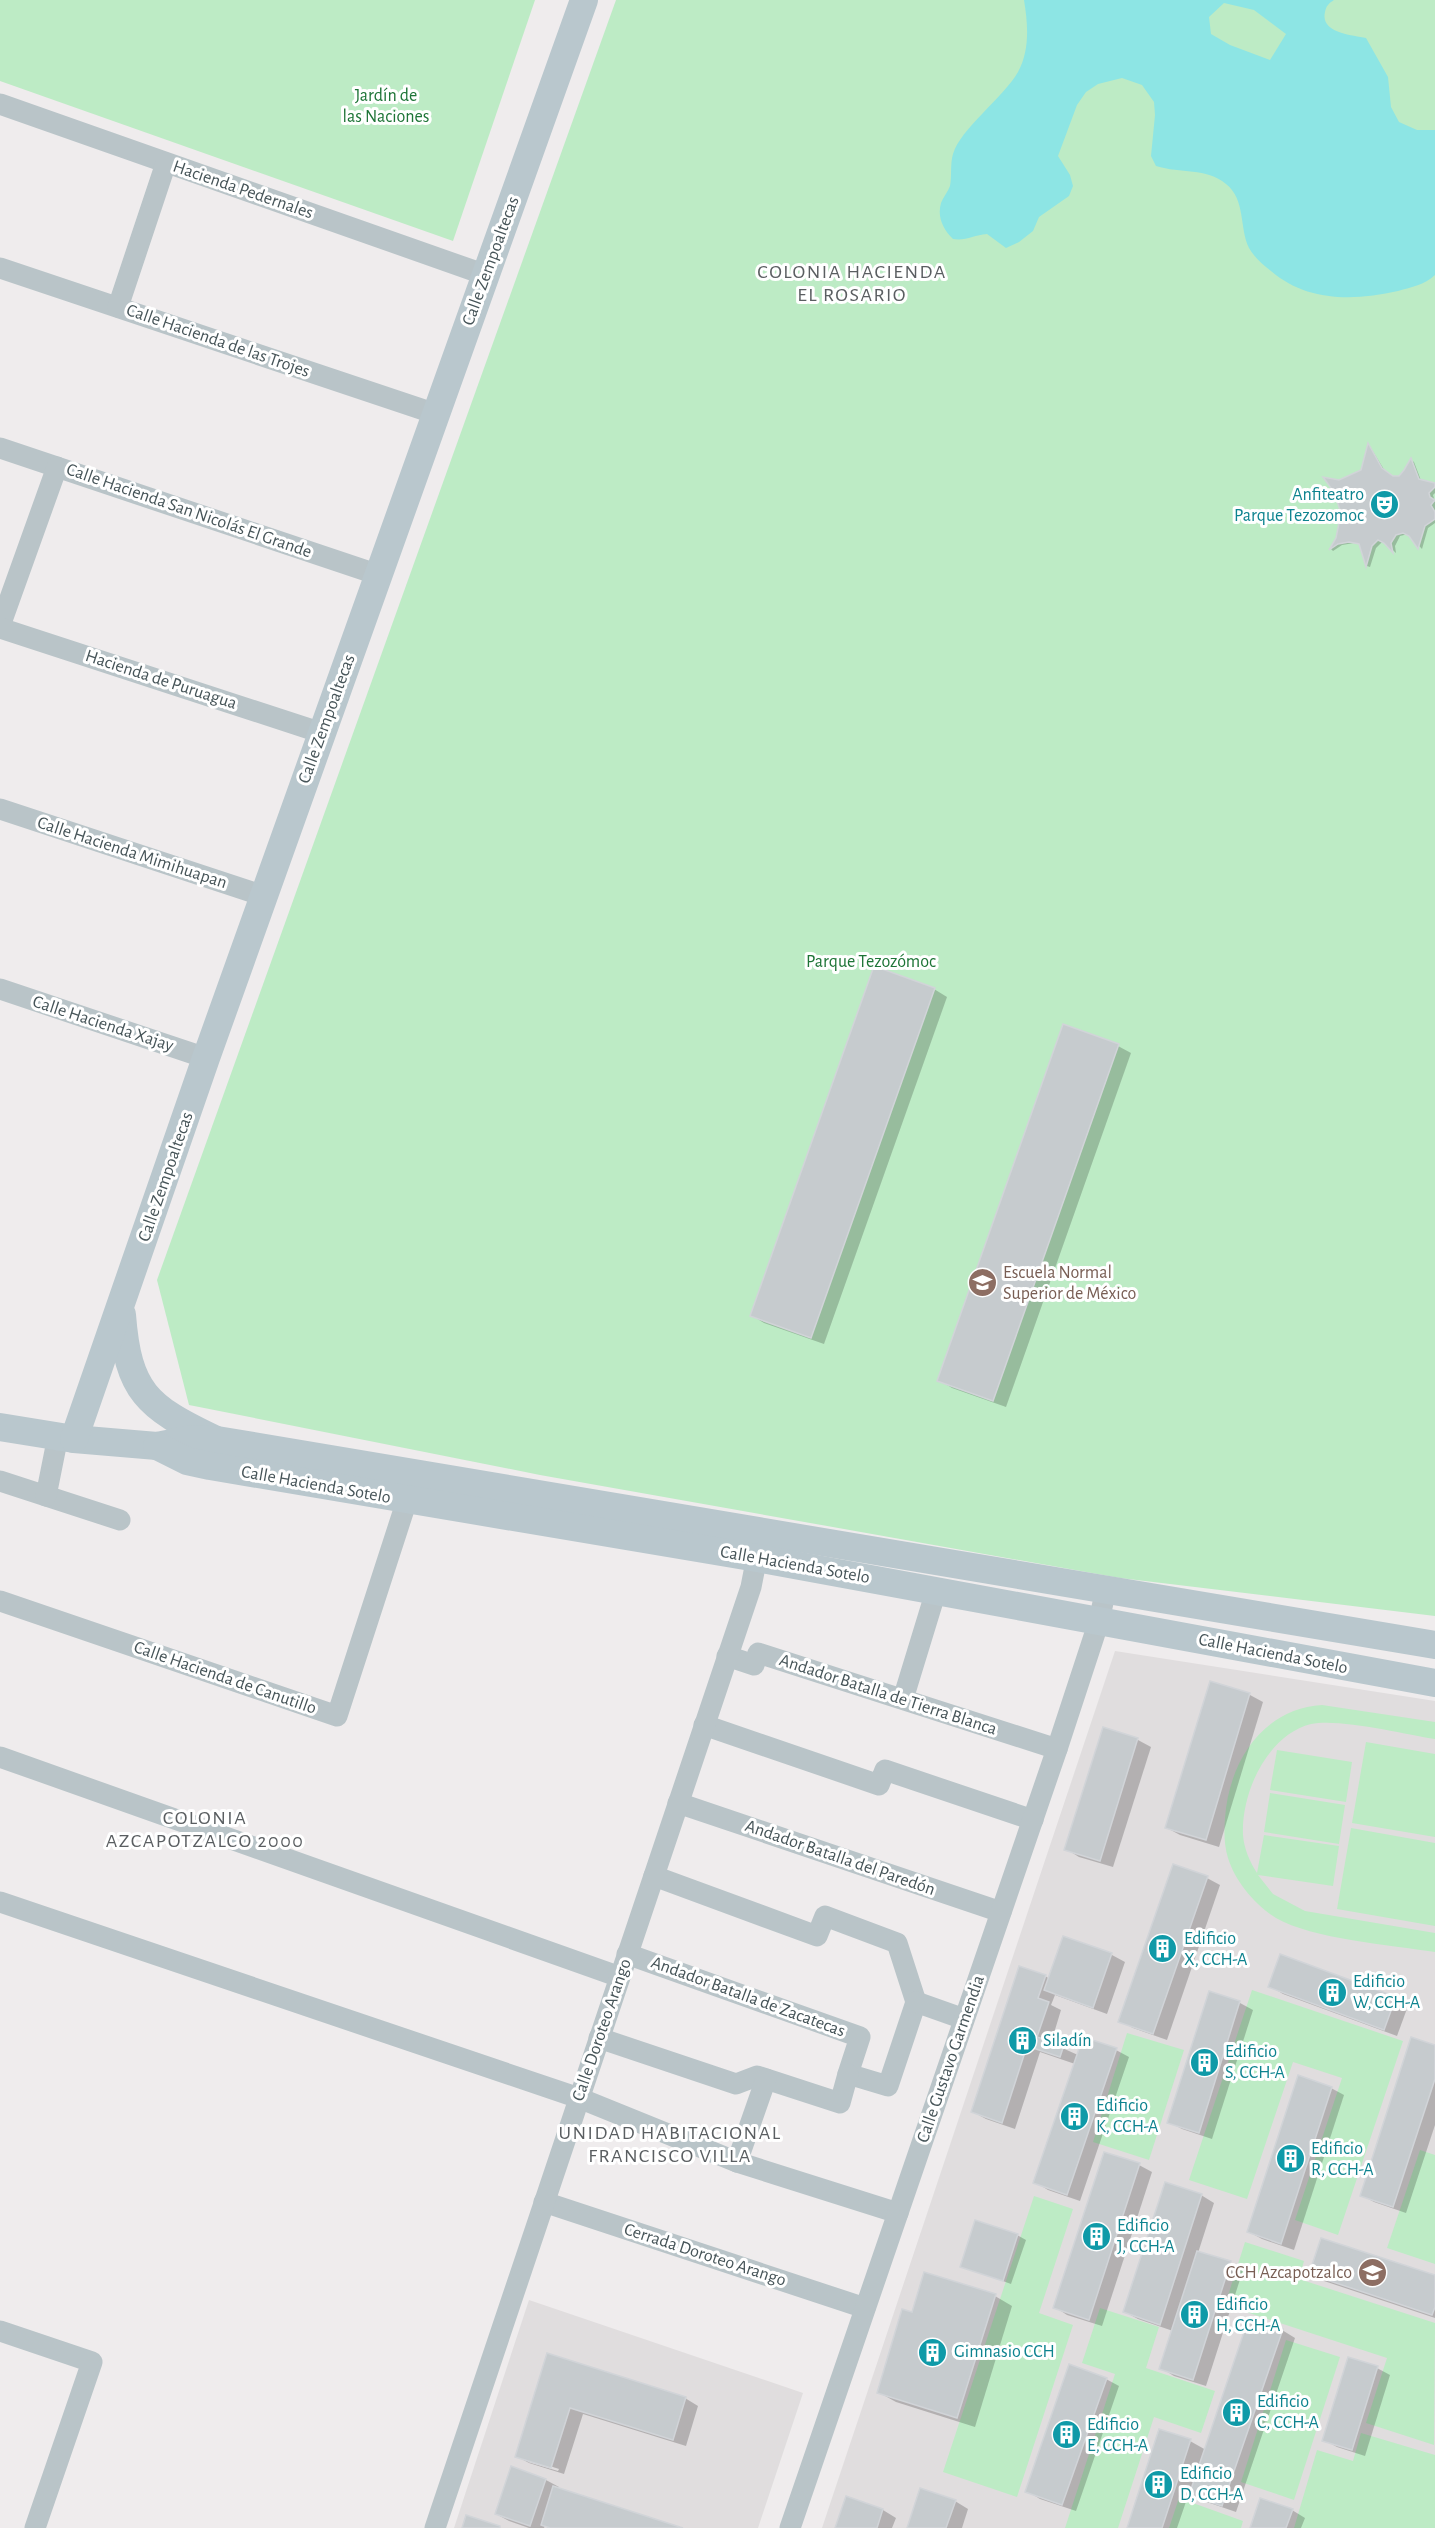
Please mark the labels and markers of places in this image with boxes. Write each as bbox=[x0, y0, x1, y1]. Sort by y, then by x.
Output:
place label: Anfiteatro Parque Tezozomoc bbox=[1234, 486, 1364, 525]
theatre icon: Anfiteatro Parque Tezozomoc bbox=[1369, 489, 1401, 521]
place label: Escuela Normal Superior de México bbox=[1003, 1264, 1137, 1303]
school or university icon: Escuela Normal Superior de México bbox=[966, 1267, 998, 1299]
place label: Edificio X, CCH-A bbox=[1184, 1930, 1248, 1969]
building icon: Edificio X, CCH-A bbox=[1147, 1933, 1179, 1965]
place label: Edificio W, CCH-A bbox=[1353, 1973, 1421, 2012]
building icon: Edificio W, CCH-A bbox=[1316, 1976, 1348, 2008]
building icon: Siladín bbox=[1006, 2025, 1038, 2057]
place label: Siladín bbox=[1043, 2032, 1092, 2050]
place label: Edificio S, CCH-A bbox=[1225, 2043, 1286, 2082]
building icon: Edificio S, CCH-A bbox=[1188, 2046, 1220, 2078]
place label: Edificio K, CCH-A bbox=[1096, 2097, 1159, 2136]
building icon: Edificio K, CCH-A bbox=[1059, 2100, 1091, 2132]
place label: Edificio R, CCH-A bbox=[1311, 2140, 1374, 2179]
building icon: Edificio R, CCH-A bbox=[1274, 2143, 1306, 2175]
place label: Edificio J, CCH-A bbox=[1117, 2217, 1175, 2256]
building icon: Edificio J, CCH-A bbox=[1080, 2220, 1112, 2252]
school or university icon: CCH Azcapotzalco bbox=[1357, 2257, 1389, 2289]
place label: CCH Azcapotzalco bbox=[1226, 2264, 1352, 2282]
place label: Edificio H, CCH-A bbox=[1216, 2296, 1281, 2335]
building icon: Edificio H, CCH-A bbox=[1179, 2299, 1211, 2331]
building icon: Gimnasio CCH bbox=[917, 2336, 949, 2368]
place label: Gimnasio CCH bbox=[954, 2343, 1055, 2361]
place label: Edificio C, CCH-A bbox=[1257, 2393, 1320, 2432]
building icon: Edificio C, CCH-A bbox=[1220, 2396, 1252, 2428]
place label: Edificio E, CCH-A bbox=[1087, 2416, 1149, 2455]
building icon: Edificio E, CCH-A bbox=[1050, 2419, 1082, 2451]
place label: Edificio D, CCH-A bbox=[1180, 2465, 1244, 2504]
building icon: Edificio D, CCH-A bbox=[1143, 2468, 1175, 2500]

